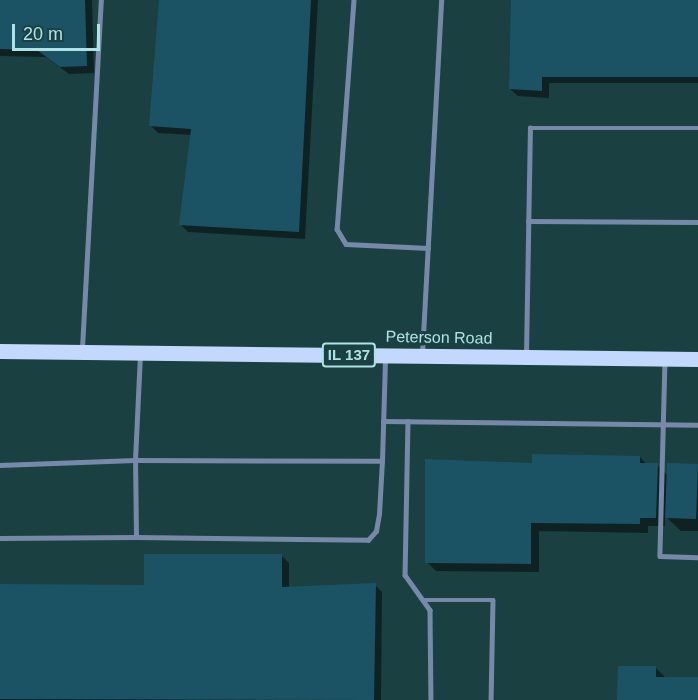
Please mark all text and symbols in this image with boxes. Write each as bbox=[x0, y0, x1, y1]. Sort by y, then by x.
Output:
scale bar bbox=[15, 12, 104, 50]
text: 20 m bbox=[23, 24, 63, 44]
street label: Peterson Road bbox=[385, 327, 493, 349]
road number: IL 137 bbox=[320, 343, 378, 367]

